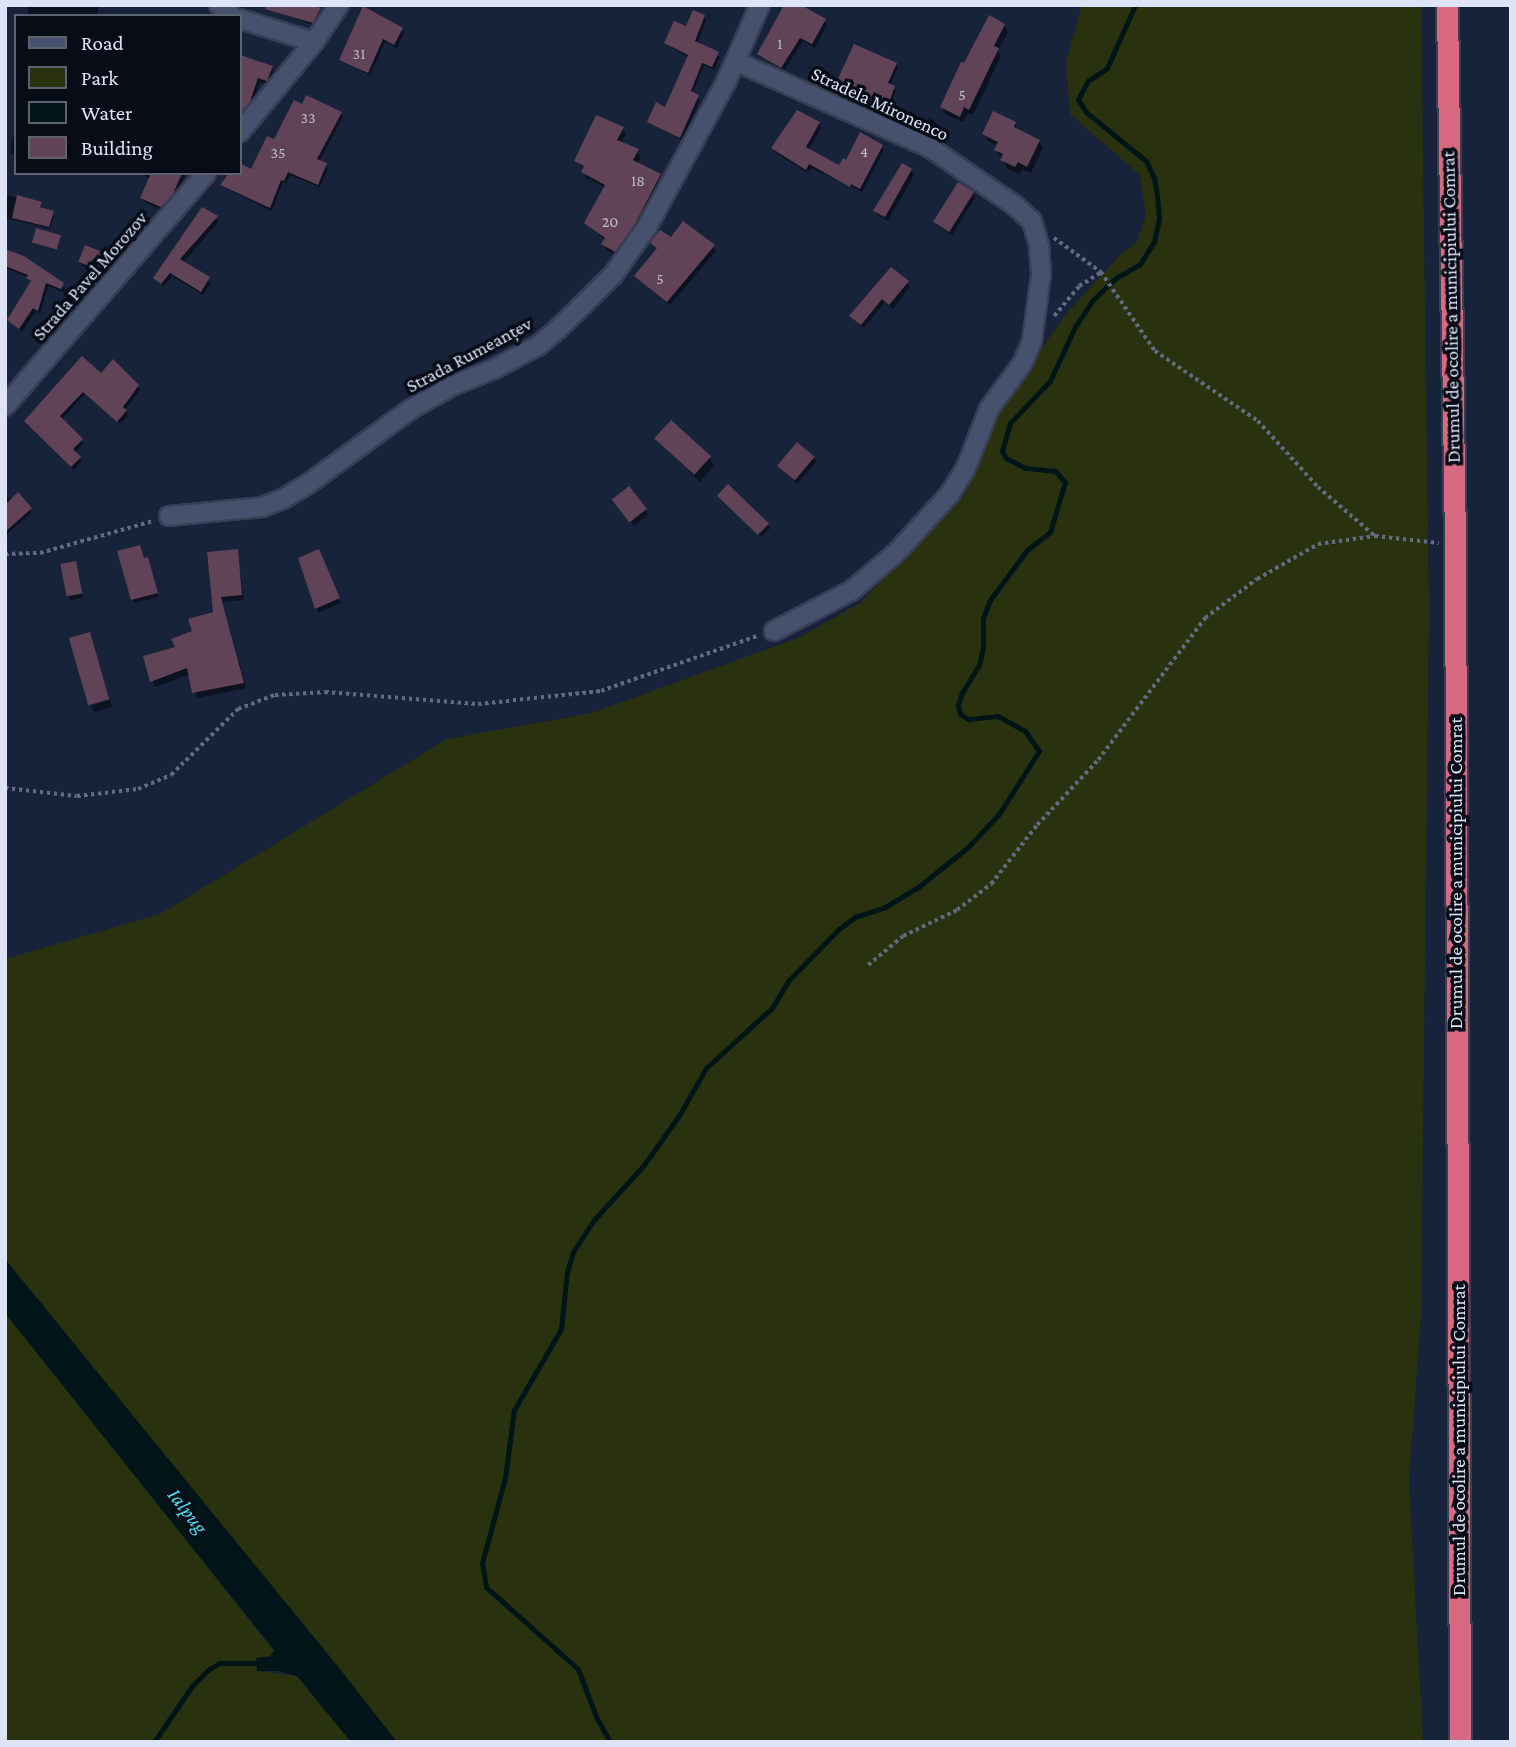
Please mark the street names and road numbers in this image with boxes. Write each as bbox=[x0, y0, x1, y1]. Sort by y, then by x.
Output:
street label: Stradela Mironenco bbox=[808, 62, 952, 146]
street label: Drumul de ocolire a municipiului Comrat bbox=[1437, 151, 1465, 463]
street label: Strada Pavel Morozov bbox=[28, 207, 152, 345]
street label: Strada Rumeanțev bbox=[402, 312, 536, 398]
street label: Drumul de ocolire a municipiului Comrat bbox=[1445, 717, 1467, 1029]
street label: Drumul de ocolire a municipiului Comrat bbox=[1448, 1284, 1470, 1596]

